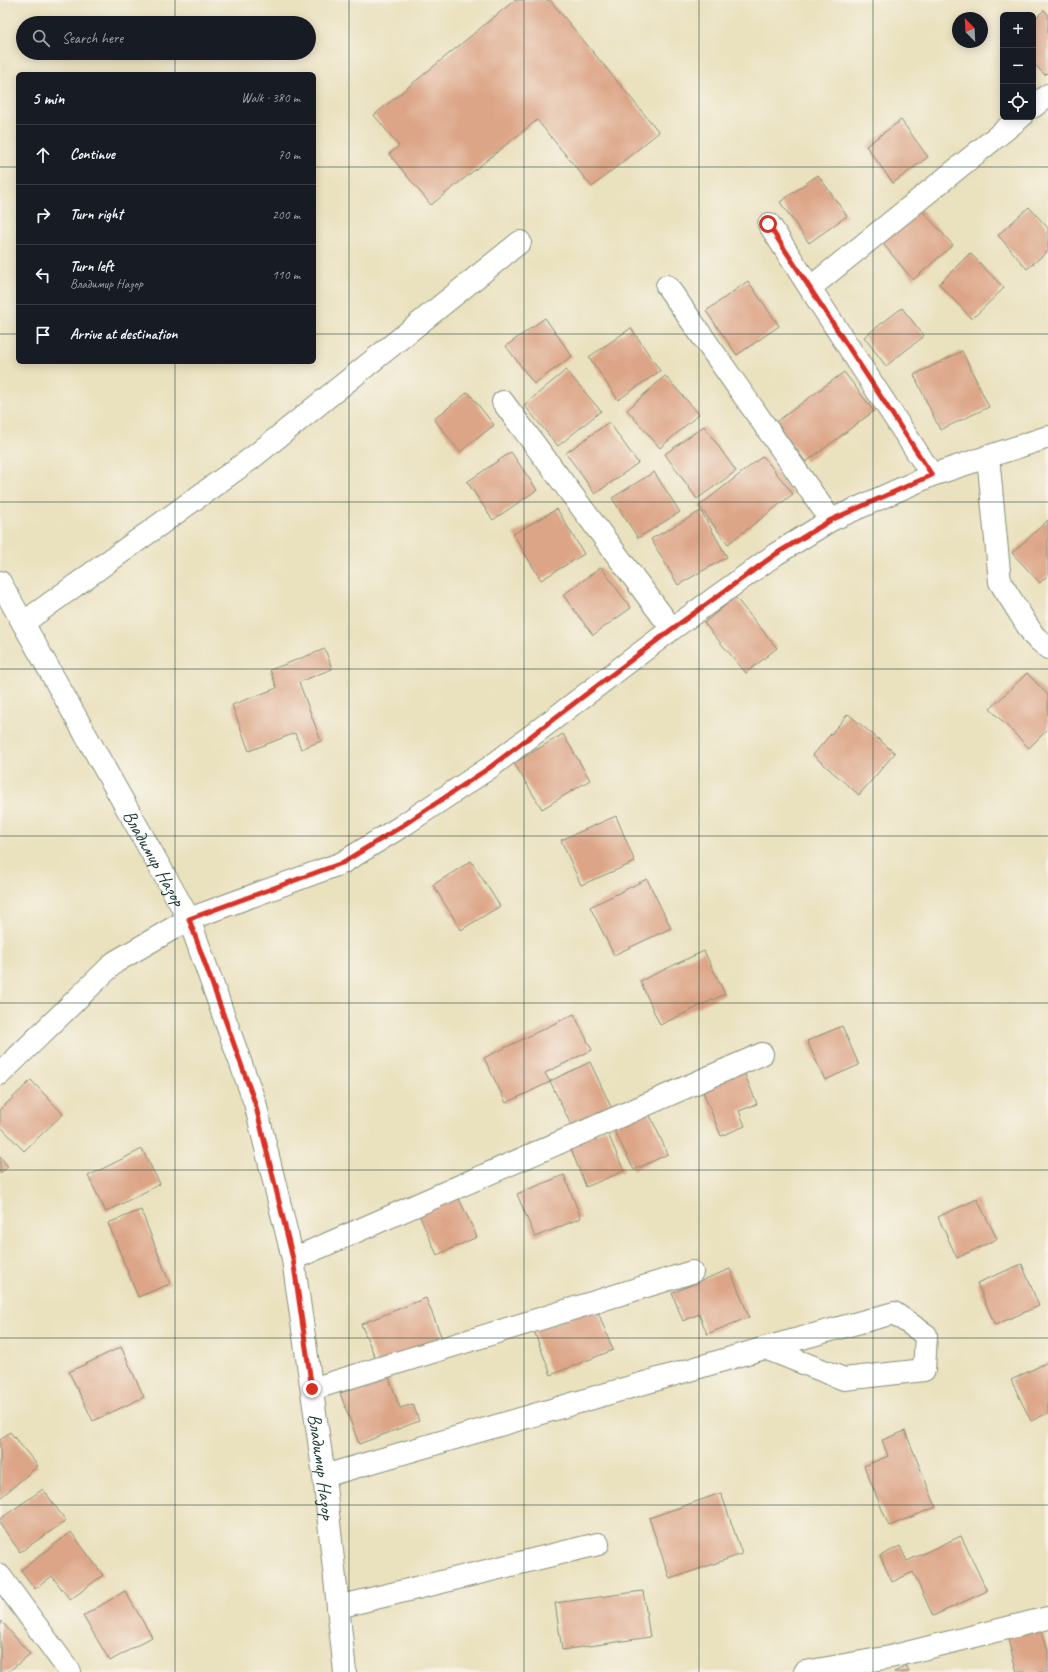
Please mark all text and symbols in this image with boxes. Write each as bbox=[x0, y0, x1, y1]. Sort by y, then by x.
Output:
north arrow bbox=[952, 12, 988, 48]
map controls bbox=[1000, 12, 1036, 120]
button: + bbox=[1000, 12, 1036, 48]
search box bbox=[16, 16, 316, 60]
icon: search bbox=[30, 27, 52, 49]
text: Search here bbox=[62, 29, 123, 48]
button: − bbox=[1000, 48, 1036, 84]
button: locate bbox=[1000, 84, 1036, 120]
text: 5 min bbox=[32, 88, 64, 109]
text: Walk · 380 m bbox=[241, 90, 300, 106]
icon: ahead bbox=[32, 144, 54, 166]
text: Continue bbox=[70, 145, 115, 164]
text: 70 m bbox=[278, 147, 300, 163]
icon: right bbox=[32, 204, 54, 226]
text: Turn right bbox=[70, 205, 123, 224]
text: 200 m bbox=[272, 207, 300, 223]
route start bbox=[759, 215, 777, 233]
text: Turn left bbox=[70, 257, 113, 276]
icon: left bbox=[32, 264, 54, 286]
text: 110 m bbox=[272, 267, 300, 283]
text: Владимир Назор bbox=[70, 276, 143, 292]
icon: arrive bbox=[32, 324, 54, 346]
text: Arrive at destination bbox=[70, 325, 177, 344]
street label: Владимир Назор bbox=[117, 806, 191, 912]
route end bbox=[303, 1380, 321, 1398]
street label: Владимир Назор bbox=[302, 1412, 340, 1523]

